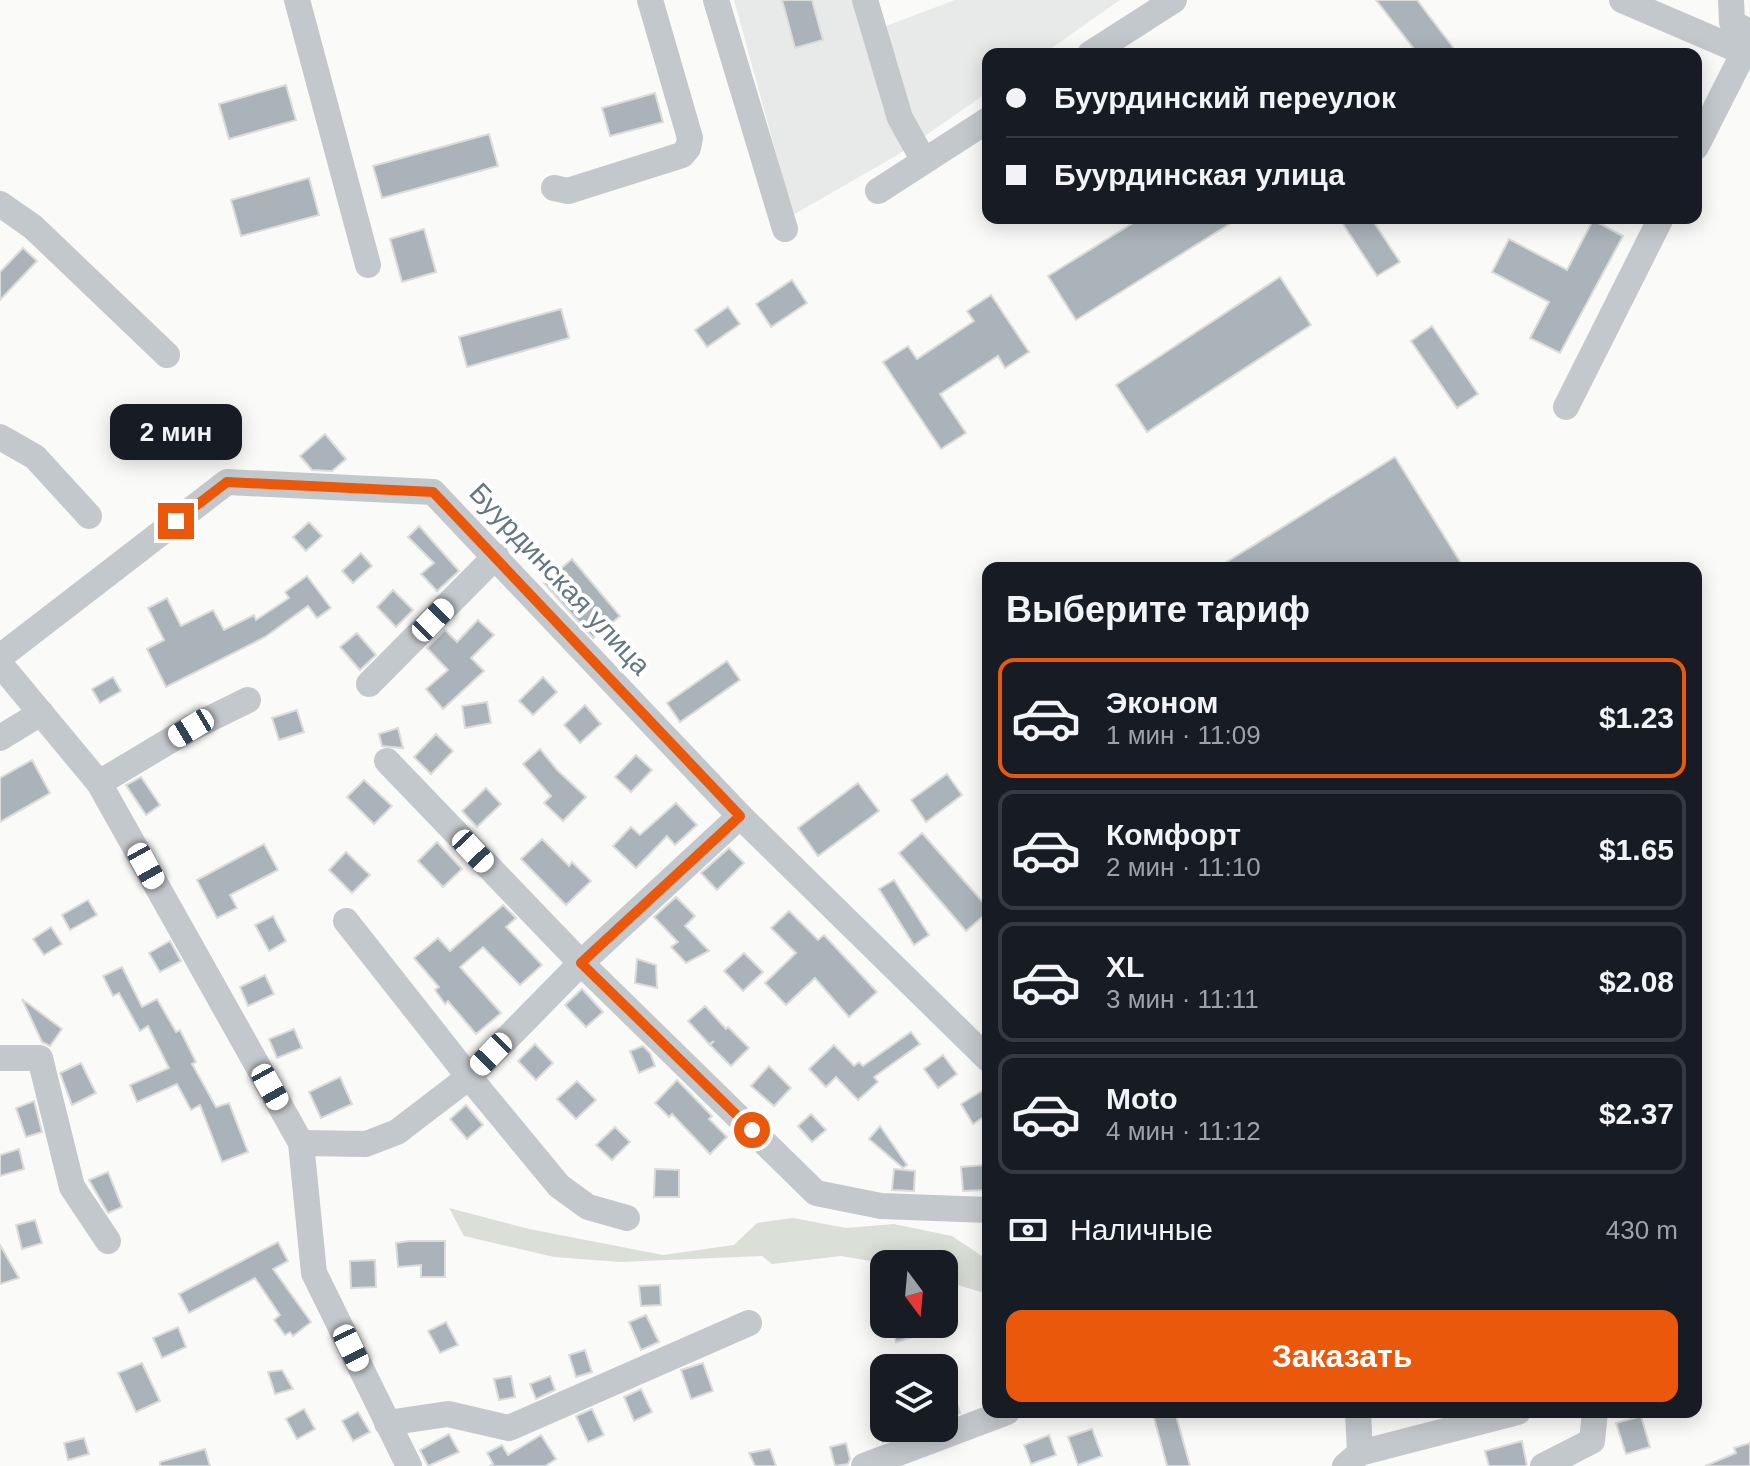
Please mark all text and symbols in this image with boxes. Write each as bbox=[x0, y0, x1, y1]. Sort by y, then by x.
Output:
text: Буурдинский переулок bbox=[1054, 81, 1396, 114]
text: Буурдинская улица bbox=[1054, 158, 1345, 191]
callout: 2 мин bbox=[110, 405, 242, 461]
text: 2 мин bbox=[140, 417, 212, 447]
street label: Буурдинская улица bbox=[463, 477, 657, 681]
route end bbox=[158, 503, 194, 539]
text: Выберите тариф bbox=[1006, 589, 1310, 630]
car bbox=[408, 594, 458, 646]
icon: car bbox=[1010, 682, 1082, 754]
text: Эконом bbox=[1106, 686, 1219, 719]
text: $1.23 bbox=[1599, 701, 1674, 734]
car bbox=[164, 705, 218, 751]
text: 1 мин · 11:09 bbox=[1106, 720, 1261, 750]
icon: car bbox=[1010, 814, 1082, 886]
text: Комфорт bbox=[1106, 818, 1241, 851]
car bbox=[448, 825, 498, 877]
text: $1.65 bbox=[1599, 833, 1674, 866]
car bbox=[124, 839, 168, 893]
text: 2 мин · 11:10 bbox=[1106, 852, 1261, 882]
icon: car bbox=[1010, 946, 1082, 1018]
text: XL bbox=[1106, 950, 1144, 983]
text: $2.08 bbox=[1599, 965, 1674, 998]
text: 3 мин · 11:11 bbox=[1106, 984, 1259, 1014]
car bbox=[466, 1028, 516, 1080]
car bbox=[248, 1060, 292, 1114]
icon: car bbox=[1010, 1078, 1082, 1150]
text: Moto bbox=[1106, 1082, 1178, 1115]
text: $2.37 bbox=[1599, 1097, 1674, 1130]
route start bbox=[734, 1112, 770, 1148]
text: 4 мин · 11:12 bbox=[1106, 1116, 1261, 1146]
icon: cash bbox=[1006, 1208, 1050, 1252]
text: Наличные bbox=[1070, 1213, 1213, 1246]
text: 430 m bbox=[1606, 1215, 1678, 1245]
north arrow bbox=[870, 1250, 958, 1338]
map controls bbox=[870, 1250, 958, 1442]
button: Заказать bbox=[1006, 1310, 1678, 1402]
car bbox=[330, 1321, 372, 1375]
button: layers bbox=[870, 1354, 958, 1442]

